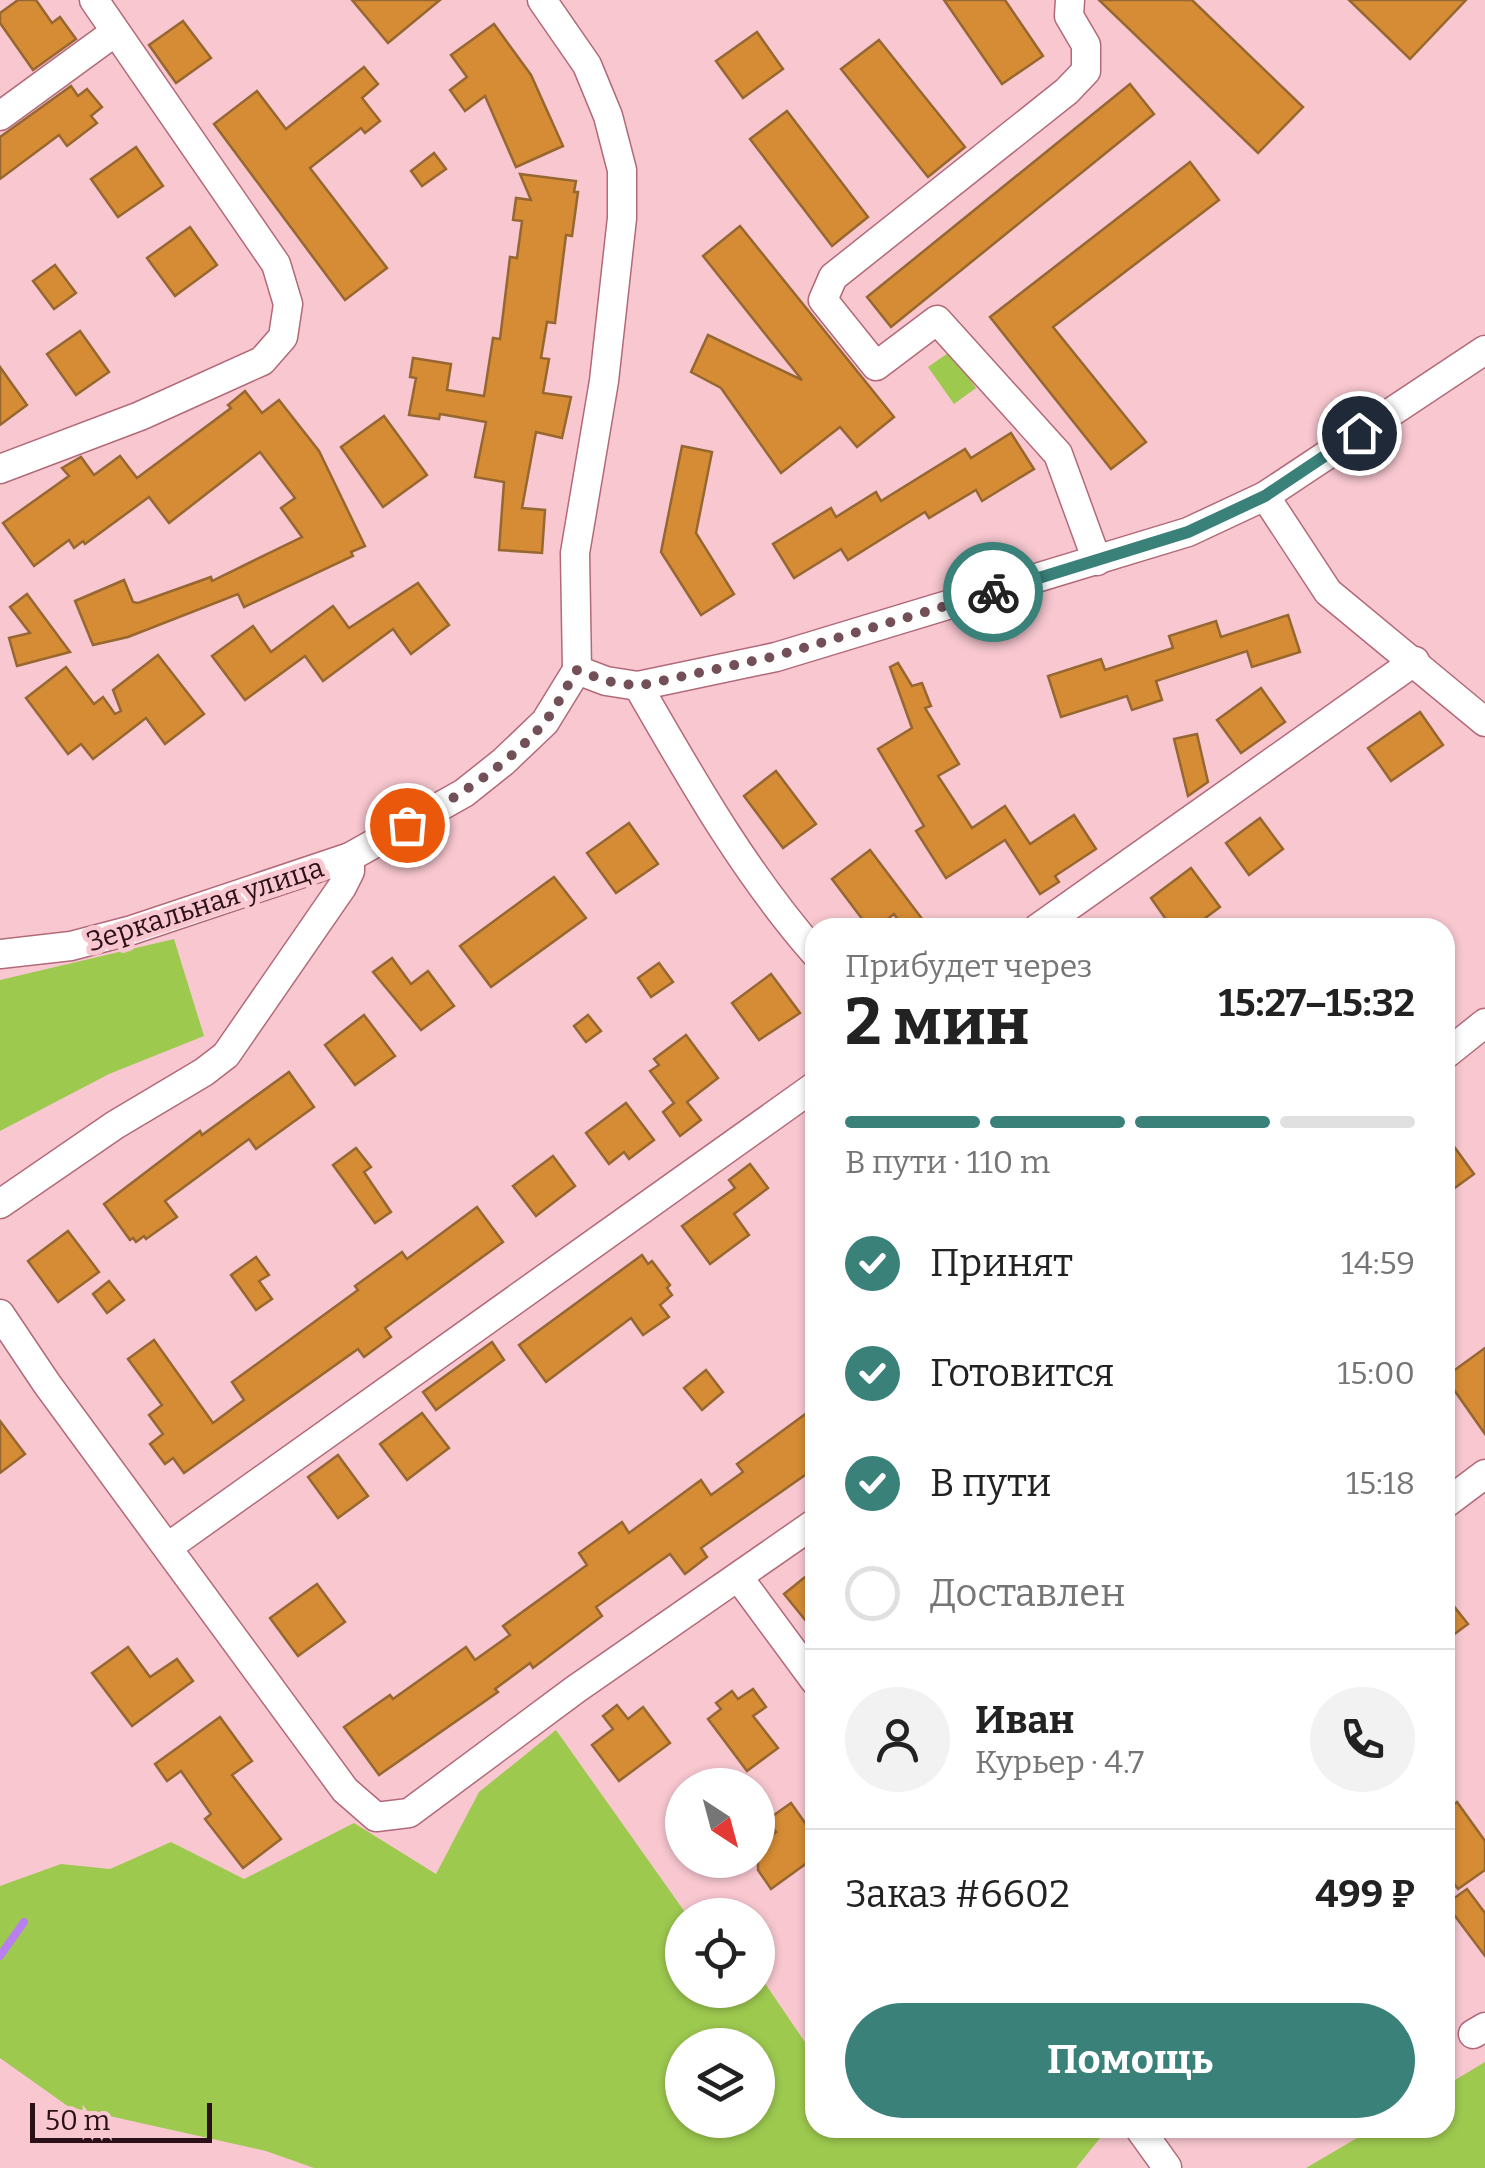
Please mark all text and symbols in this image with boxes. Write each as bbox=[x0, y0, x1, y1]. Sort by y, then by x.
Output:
pin bbox=[1317, 391, 1402, 476]
icon: home bbox=[1332, 406, 1387, 461]
courier bbox=[943, 542, 1043, 642]
icon: bike bbox=[966, 565, 1021, 620]
pin bbox=[365, 783, 450, 868]
icon: bag bbox=[380, 798, 435, 853]
street label: Зеркальная улица bbox=[82, 851, 328, 958]
text: Прибудет через bbox=[845, 947, 1092, 985]
text: 15:27–15:32 bbox=[1218, 980, 1415, 1026]
text: 2 мин bbox=[845, 983, 1030, 1061]
text: В пути · 110 m bbox=[845, 1143, 1050, 1181]
icon: check bbox=[845, 1236, 900, 1291]
text: Принят bbox=[930, 1240, 1073, 1286]
text: 14:59 bbox=[1341, 1244, 1415, 1282]
icon: check bbox=[845, 1346, 900, 1401]
text: Готовится bbox=[930, 1350, 1114, 1396]
text: 15:00 bbox=[1337, 1354, 1415, 1392]
icon: check bbox=[845, 1456, 900, 1511]
text: В пути bbox=[930, 1460, 1051, 1506]
text: 15:18 bbox=[1346, 1464, 1415, 1502]
text: Доставлен bbox=[930, 1570, 1125, 1616]
button: person bbox=[845, 1687, 950, 1792]
button: phone bbox=[1310, 1687, 1415, 1792]
text: Иван bbox=[975, 1697, 1074, 1743]
text: Курьер · 4.7 bbox=[975, 1743, 1144, 1781]
north arrow bbox=[665, 1768, 775, 1878]
map controls bbox=[665, 1768, 775, 2138]
text: Заказ #6602 bbox=[845, 1871, 1070, 1917]
text: 499 ₽ bbox=[1315, 1871, 1415, 1917]
button: locate bbox=[665, 1898, 775, 2008]
button: Помощь bbox=[845, 2003, 1415, 2118]
button: layers bbox=[665, 2028, 775, 2138]
scale bar bbox=[30, 2098, 212, 2142]
text: 50 m bbox=[45, 2104, 110, 2137]

